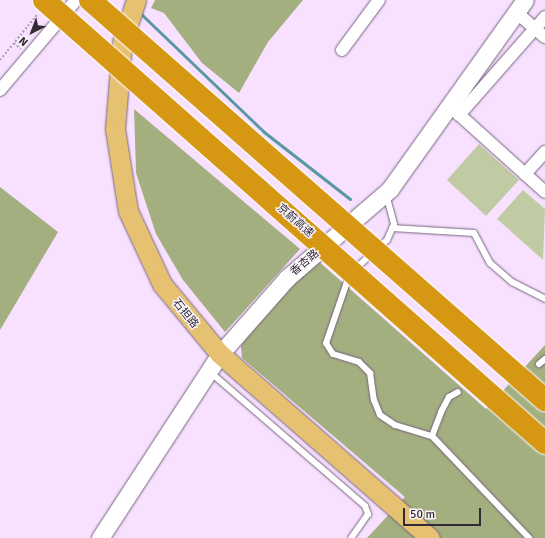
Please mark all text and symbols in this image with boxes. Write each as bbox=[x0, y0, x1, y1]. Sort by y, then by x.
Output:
north arrow bbox=[12, 12, 52, 52]
text: N bbox=[16, 34, 31, 49]
street label: 京蔚高速 bbox=[274, 202, 316, 240]
street label: 香杏路 bbox=[288, 247, 322, 279]
street label: 石担路 bbox=[169, 297, 201, 331]
scale bar bbox=[405, 500, 483, 526]
text: 50 m bbox=[410, 507, 435, 522]

